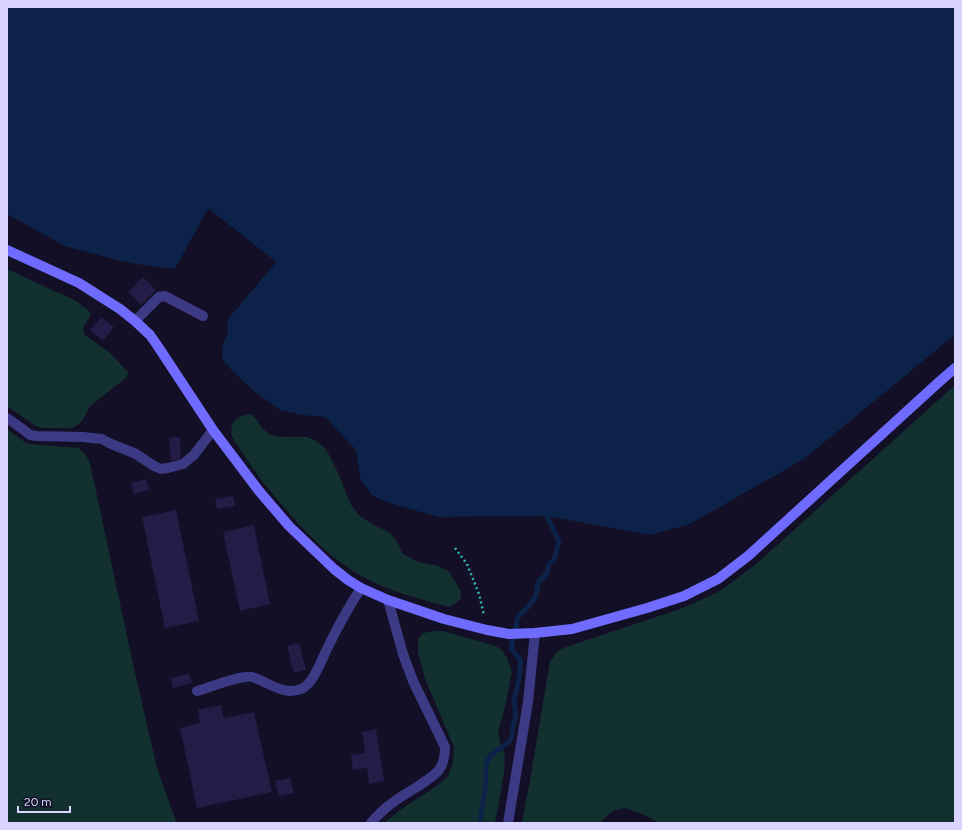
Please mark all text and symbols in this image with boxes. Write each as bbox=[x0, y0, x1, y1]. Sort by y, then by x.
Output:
scale bar bbox=[18, 788, 70, 814]
text: 20 m bbox=[24, 795, 52, 809]

